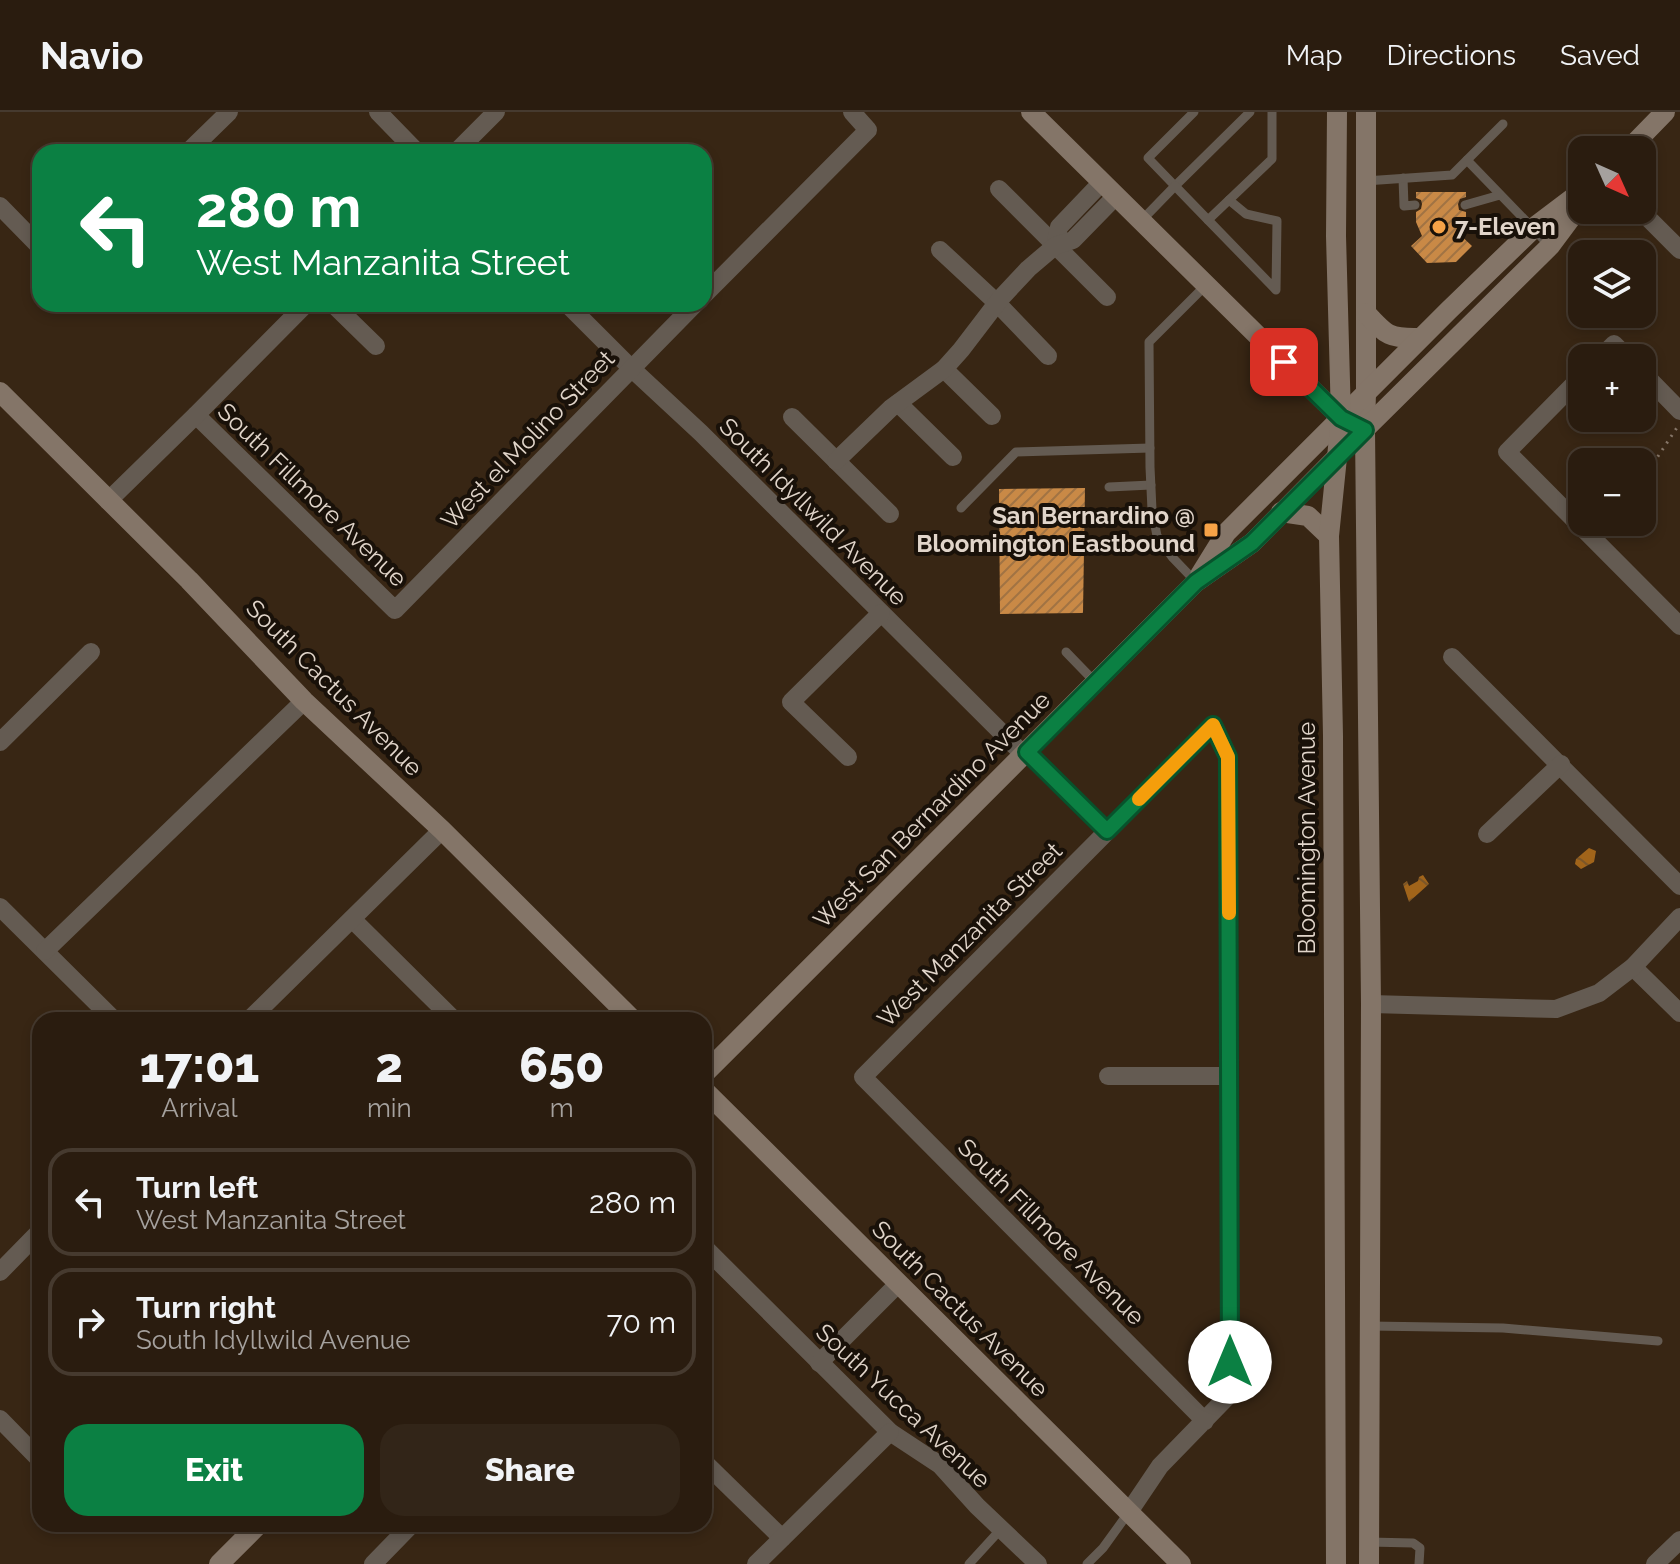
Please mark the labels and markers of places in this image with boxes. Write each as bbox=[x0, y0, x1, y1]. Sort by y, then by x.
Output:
place label: 7-Eleven bbox=[1455, 212, 1556, 241]
marker: 7-Eleven bbox=[1430, 218, 1448, 236]
pin bbox=[1250, 328, 1318, 396]
place label: San Bernardino @ Bloomington Eastbound bbox=[916, 501, 1195, 558]
marker: San Bernardino @ Bloomington Eastbound bbox=[1202, 521, 1220, 539]

